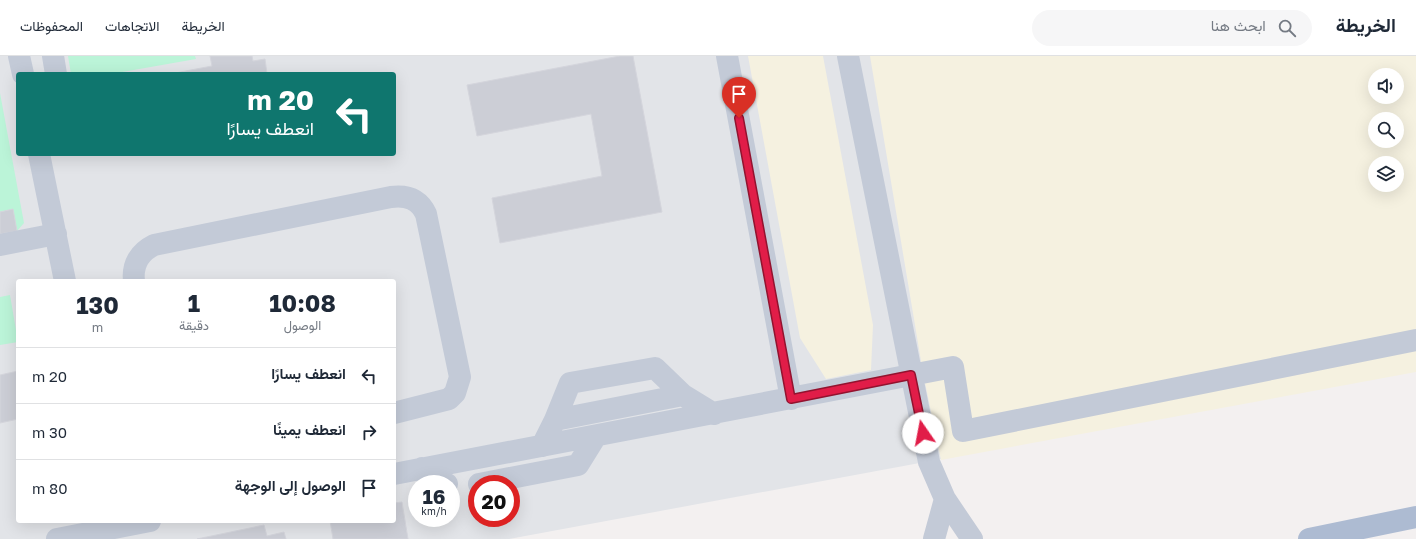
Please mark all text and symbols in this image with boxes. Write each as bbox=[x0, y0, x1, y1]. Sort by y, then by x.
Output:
search box bbox=[1032, 10, 1312, 46]
text: الخريطة bbox=[1336, 13, 1396, 36]
text: ابحث هنا bbox=[1211, 16, 1266, 34]
text: المحفوظات bbox=[20, 17, 83, 34]
text: الاتجاهات bbox=[105, 17, 159, 34]
text: الخريطة bbox=[181, 17, 225, 34]
icon: search bbox=[1276, 17, 1298, 39]
map controls bbox=[1368, 68, 1404, 192]
button: sound bbox=[1368, 68, 1404, 104]
pin bbox=[722, 77, 756, 118]
text: 20 m bbox=[247, 83, 314, 116]
icon: arrive bbox=[728, 83, 750, 105]
icon: left bbox=[328, 88, 380, 140]
button: search bbox=[1368, 112, 1404, 148]
text: انعطف يسارًا bbox=[226, 117, 314, 139]
button: layers bbox=[1368, 156, 1404, 192]
text: 1 bbox=[188, 288, 200, 317]
text: 10:08 bbox=[269, 288, 336, 317]
text: 130 bbox=[76, 290, 119, 319]
text: دقيقة bbox=[179, 317, 209, 333]
text: الوصول bbox=[284, 317, 321, 333]
text: m bbox=[92, 319, 103, 335]
text: انعطف يسارًا bbox=[271, 364, 346, 382]
icon: left bbox=[358, 365, 380, 387]
text: 20 m bbox=[32, 367, 67, 385]
position arrow bbox=[902, 412, 944, 454]
text: انعطف يمينًا bbox=[273, 420, 346, 438]
icon: right bbox=[358, 421, 380, 443]
text: 30 m bbox=[32, 423, 67, 441]
speed limit sign: 20 bbox=[468, 475, 520, 527]
text: الوصول إلى الوجهة bbox=[235, 476, 346, 494]
icon: arrive bbox=[358, 477, 380, 499]
text: 80 m bbox=[32, 479, 68, 497]
text: 16 bbox=[422, 484, 445, 508]
text: km/h bbox=[421, 505, 447, 517]

